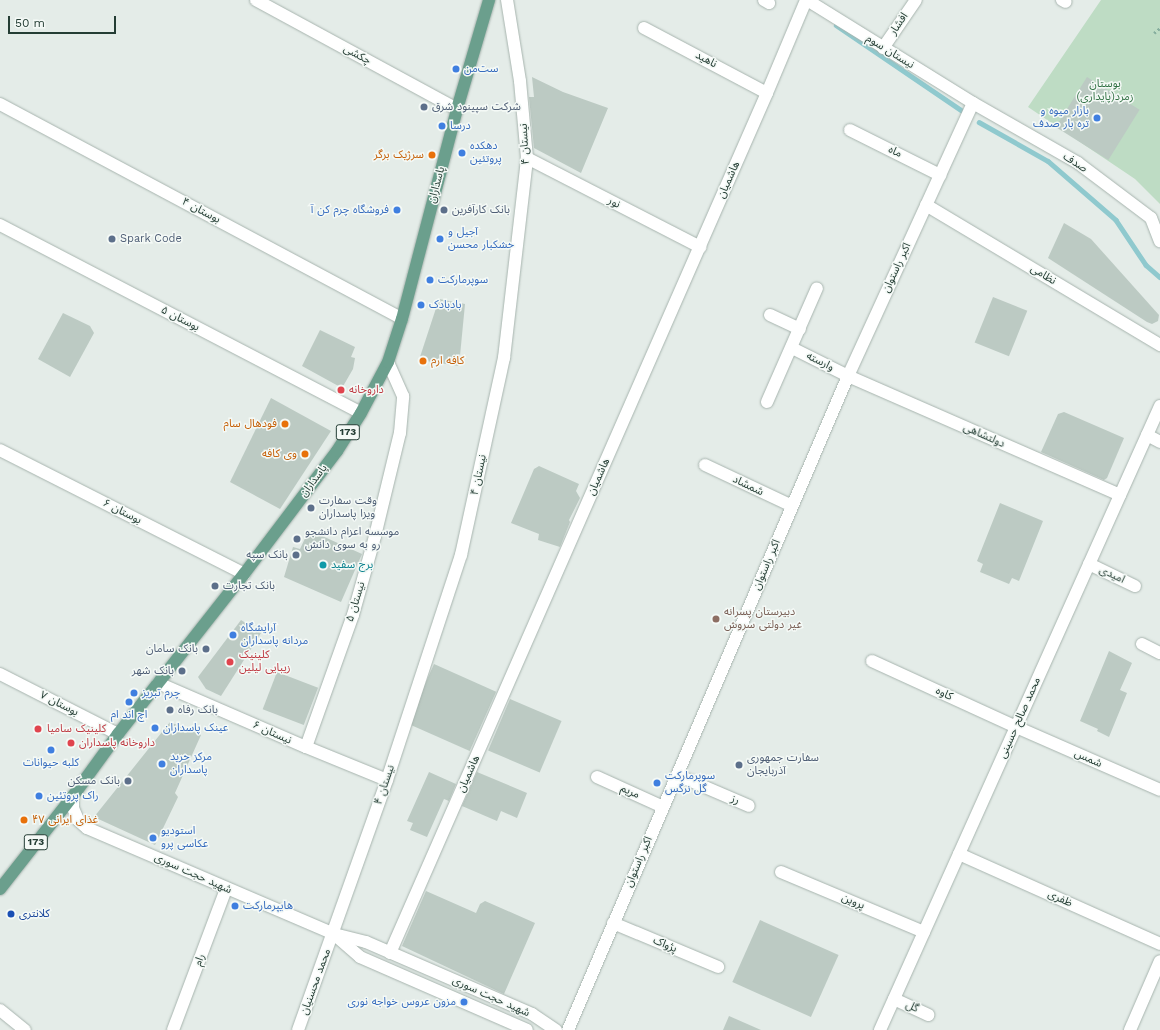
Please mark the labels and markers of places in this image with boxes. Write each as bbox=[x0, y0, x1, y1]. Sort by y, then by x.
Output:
place label: ست‌من bbox=[464, 62, 498, 76]
marker: ست‌من bbox=[451, 64, 461, 74]
place label: شرکت سپینود شرق bbox=[432, 100, 521, 114]
marker: شرکت سپینود شرق bbox=[419, 102, 429, 112]
place label: بازار میوه و تره بار صدف bbox=[1033, 105, 1089, 131]
marker: بازار میوه و تره بار صدف bbox=[1092, 113, 1102, 123]
place label: درسا bbox=[450, 119, 471, 133]
marker: درسا bbox=[437, 121, 447, 131]
place label: دهکده پروتئین bbox=[470, 140, 502, 166]
place label: سرژیک برگر bbox=[374, 148, 424, 162]
marker: دهکده پروتئین bbox=[457, 148, 467, 158]
marker: سرژیک برگر bbox=[427, 150, 437, 160]
place label: فروشگاه چرم کن آ bbox=[311, 203, 389, 217]
place label: بانک کارآفرین bbox=[452, 203, 510, 217]
marker: فروشگاه چرم کن آ bbox=[392, 205, 402, 215]
marker: بانک کارآفرین bbox=[439, 205, 449, 215]
place label: آجیل و خشکبار محسن bbox=[448, 226, 514, 252]
place label: Spark Code bbox=[120, 232, 182, 246]
marker: Spark Code bbox=[107, 234, 117, 244]
marker: آجیل و خشکبار محسن bbox=[435, 234, 445, 244]
place label: سوپرمارکت bbox=[438, 273, 488, 287]
marker: سوپرمارکت bbox=[425, 275, 435, 285]
place label: بادبادک bbox=[429, 298, 461, 312]
marker: بادبادک bbox=[416, 300, 426, 310]
place label: کافه ارم bbox=[431, 354, 464, 368]
marker: کافه ارم bbox=[418, 356, 428, 366]
place label: داروخانه bbox=[349, 383, 384, 397]
marker: داروخانه bbox=[336, 385, 346, 395]
place label: فودهال سام bbox=[224, 417, 277, 431]
marker: فودهال سام bbox=[280, 419, 290, 429]
place label: وی کافه bbox=[262, 447, 297, 461]
marker: وی کافه bbox=[300, 449, 310, 459]
place label: وقت سفارت ویزا پاسداران bbox=[319, 495, 377, 521]
marker: وقت سفارت ویزا پاسداران bbox=[306, 503, 316, 513]
place label: موسسه اعزام دانشجو رو به سوی دانش bbox=[305, 526, 399, 552]
marker: موسسه اعزام دانشجو رو به سوی دانش bbox=[292, 534, 302, 544]
place label: بانک سپه bbox=[246, 548, 288, 562]
marker: بانک سپه bbox=[291, 550, 301, 560]
place label: برج سفید bbox=[331, 558, 373, 572]
marker: برج سفید bbox=[318, 560, 328, 570]
place label: بانک تجارت bbox=[223, 579, 275, 593]
marker: بانک تجارت bbox=[210, 581, 220, 591]
place label: دبیرستان پسرانه غیر دولتی سروش bbox=[724, 606, 802, 632]
marker: دبیرستان پسرانه غیر دولتی سروش bbox=[711, 614, 721, 624]
place label: آرایشگاه مردانه پاسداران bbox=[241, 622, 308, 648]
marker: آرایشگاه مردانه پاسداران bbox=[228, 630, 238, 640]
place label: بانک سامان bbox=[146, 642, 198, 656]
marker: بانک سامان bbox=[201, 644, 211, 654]
place label: کلینیک زیبایی لیلین bbox=[239, 649, 291, 675]
marker: کلینیک زیبایی لیلین bbox=[224, 656, 236, 668]
place label: بانک شهر bbox=[132, 664, 174, 678]
marker: بانک شهر bbox=[177, 666, 187, 676]
place label: چرم تبریز bbox=[142, 686, 180, 700]
marker: چرم تبریز bbox=[129, 688, 139, 698]
marker: اچ اند ام bbox=[124, 697, 134, 707]
place label: بانک رفاه bbox=[178, 703, 218, 717]
marker: بانک رفاه bbox=[165, 705, 175, 715]
place label: اچ اند ام bbox=[111, 708, 147, 722]
place label: عینک پاسداران bbox=[163, 721, 228, 735]
place label: کلینیک سامیا bbox=[47, 722, 106, 736]
marker: کلینیک سامیا bbox=[32, 723, 44, 735]
marker: عینک پاسداران bbox=[150, 723, 160, 733]
place label: داروخانه پاسداران bbox=[79, 736, 155, 750]
marker: داروخانه پاسداران bbox=[66, 738, 76, 748]
marker: کلبه حیوانات bbox=[46, 745, 56, 755]
place label: مرکز خرید پاسداران bbox=[170, 751, 212, 777]
place label: سفارت جمهوری آذربایجان bbox=[747, 752, 819, 778]
place label: کلبه حیوانات bbox=[23, 756, 79, 770]
marker: مرکز خرید پاسداران bbox=[157, 759, 167, 769]
marker: سفارت جمهوری آذربایجان bbox=[734, 760, 744, 770]
place label: سوپرمارکت گل نرگس bbox=[665, 770, 715, 796]
place label: بانک مسکن bbox=[68, 774, 120, 788]
marker: بانک مسکن bbox=[123, 776, 133, 786]
marker: سوپرمارکت گل نرگس bbox=[652, 778, 662, 788]
place label: راک پروتئین bbox=[47, 789, 99, 803]
marker: راک پروتئین bbox=[34, 791, 44, 801]
place label: غذای ایرانی ۴٧ bbox=[32, 813, 98, 827]
marker: غذای ایرانی ۴٧ bbox=[19, 815, 29, 825]
place label: استودیو عکاسی پرو bbox=[161, 825, 208, 851]
marker: استودیو عکاسی پرو bbox=[148, 833, 158, 843]
place label: هایپرمارکت bbox=[243, 899, 293, 913]
marker: هایپرمارکت bbox=[230, 901, 240, 911]
place label: کلانتری bbox=[19, 907, 50, 921]
marker: کلانتری bbox=[6, 909, 16, 919]
place label: مزون عروس خواجه نوری bbox=[347, 995, 456, 1009]
marker: مزون عروس خواجه نوری bbox=[459, 997, 469, 1007]

